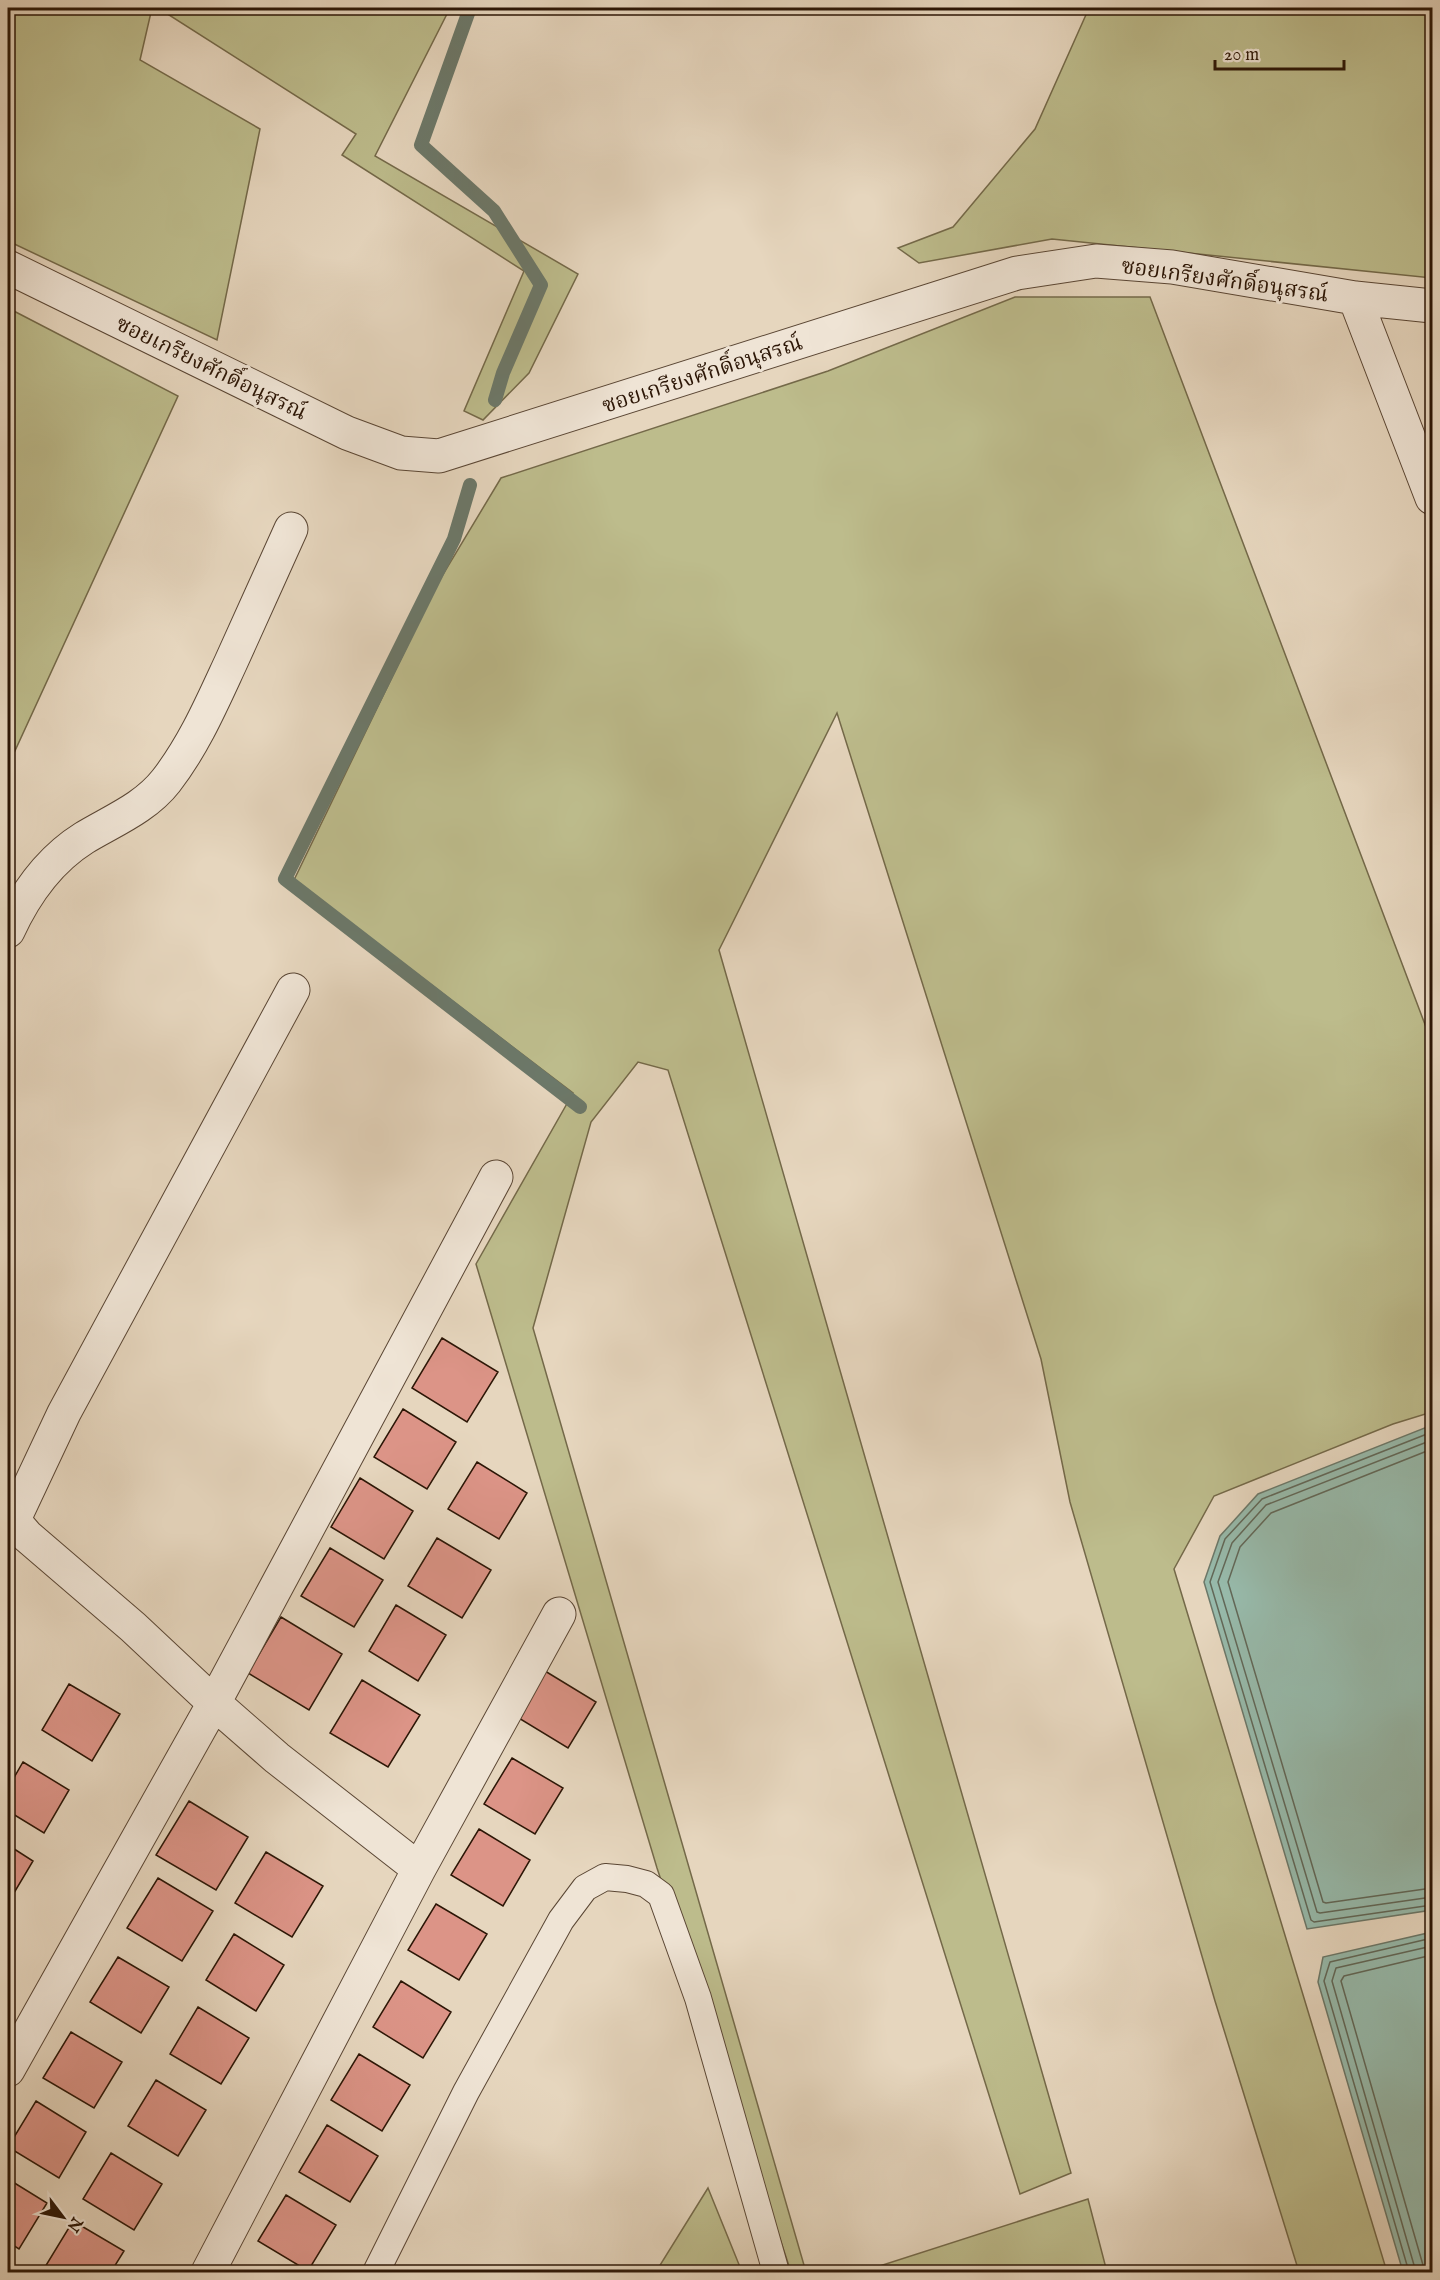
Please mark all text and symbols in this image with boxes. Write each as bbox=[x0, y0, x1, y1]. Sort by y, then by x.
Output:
scale bar bbox=[1215, 33, 1344, 71]
text: 20 m bbox=[1224, 44, 1259, 67]
street label: ซอยเกรียงศักดิ์อนุสรณ์ bbox=[1119, 249, 1331, 309]
street label: ซอยเกรียงศักดิ์อนุสรณ์ bbox=[111, 307, 313, 427]
street label: ซอยเกรียงศักดิ์อนุสรณ์ bbox=[598, 326, 806, 421]
north arrow bbox=[33, 2187, 93, 2247]
text: N bbox=[62, 2212, 87, 2235]

